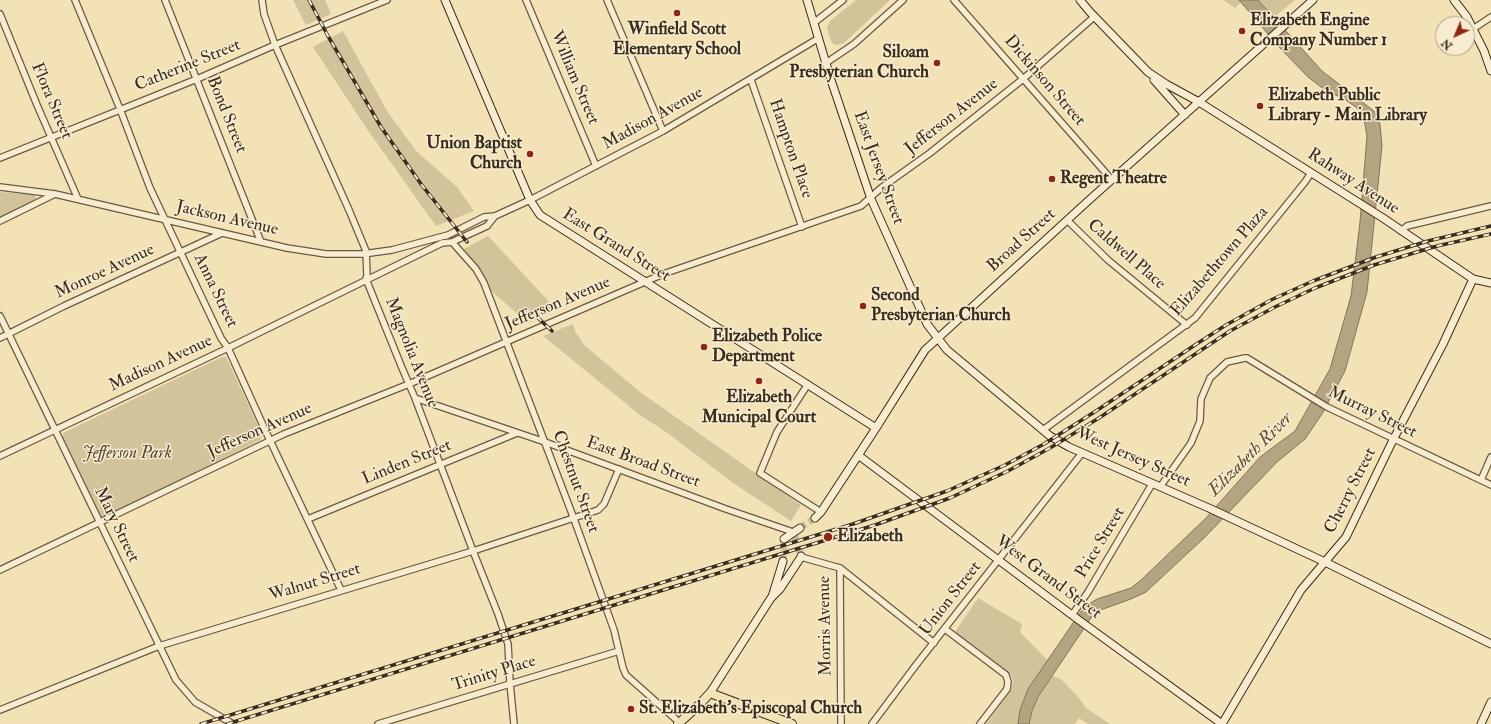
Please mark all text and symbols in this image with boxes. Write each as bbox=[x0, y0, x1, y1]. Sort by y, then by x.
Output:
marker: Winfield Scott Elementary School bbox=[672, 8, 682, 18]
place label: Elizabeth Engine Company Number 1 bbox=[1250, 11, 1387, 51]
north arrow bbox=[1435, 16, 1475, 56]
place label: Winfield Scott Elementary School bbox=[613, 20, 741, 60]
marker: Elizabeth Engine Company Number 1 bbox=[1237, 26, 1247, 36]
street label: William Street bbox=[545, 28, 603, 128]
street label: Dickinson Street bbox=[999, 31, 1089, 131]
street label: Catherine Street bbox=[132, 36, 244, 96]
text: N bbox=[1439, 36, 1455, 52]
place label: Siloam Presbyterian Church bbox=[789, 43, 929, 83]
marker: Siloam Presbyterian Church bbox=[932, 58, 942, 68]
street label: Flora Street bbox=[26, 60, 76, 142]
street label: Bond Street bbox=[201, 74, 251, 156]
street label: Jefferson Avenue bbox=[901, 74, 1003, 160]
street label: Madison Avenue bbox=[599, 83, 707, 155]
place label: Elizabeth Public Library - Main Library bbox=[1268, 86, 1427, 126]
street label: Hampton Place bbox=[763, 97, 817, 201]
marker: Elizabeth Public Library - Main Library bbox=[1255, 101, 1265, 111]
street label: East Jersey Street bbox=[848, 109, 908, 227]
place label: Union Baptist Church bbox=[426, 134, 522, 174]
street label: Rahway Avenue bbox=[1303, 145, 1403, 219]
marker: Union Baptist Church bbox=[525, 149, 535, 159]
place label: Regent Theatre bbox=[1060, 169, 1167, 189]
marker: Regent Theatre bbox=[1047, 174, 1057, 184]
street label: Jackson Avenue bbox=[174, 197, 280, 241]
street label: Elizabethtown Plaza bbox=[1167, 203, 1273, 321]
street label: East Grand Street bbox=[558, 205, 674, 287]
street label: Broad Street bbox=[983, 205, 1061, 277]
street label: Caldwell Place bbox=[1083, 215, 1169, 295]
street label: Monroe Avenue bbox=[52, 240, 158, 304]
street label: Anna Street bbox=[188, 251, 242, 331]
street label: Jefferson Avenue bbox=[502, 273, 614, 335]
place label: Second Presbyterian Church bbox=[871, 286, 1011, 326]
street label: Magnolia Avenue bbox=[380, 295, 442, 411]
marker: Second Presbyterian Church bbox=[858, 301, 868, 311]
place label: Elizabeth Police Department bbox=[712, 327, 822, 367]
street label: Madison Avenue bbox=[106, 331, 216, 397]
marker: Elizabeth Police Department bbox=[699, 342, 709, 352]
marker: Elizabeth Municipal Court bbox=[754, 376, 764, 386]
street label: Murray Street bbox=[1324, 383, 1420, 443]
place label: Elizabeth Municipal Court bbox=[702, 388, 816, 428]
street label: Jefferson Avenue bbox=[205, 399, 315, 463]
water label: Elizabeth River bbox=[1204, 408, 1298, 502]
street label: West Jersey Street bbox=[1073, 424, 1193, 492]
street label: Chestnut Street bbox=[547, 428, 603, 536]
street label: East Broad Street bbox=[583, 433, 703, 493]
street label: Linden Street bbox=[359, 436, 455, 490]
park label: Jefferson Park bbox=[82, 444, 172, 464]
street label: Cherry Street bbox=[1321, 445, 1381, 537]
street label: Mary Street bbox=[89, 484, 143, 566]
street label: Price Street bbox=[1072, 504, 1130, 582]
place label: Elizabeth bbox=[837, 527, 903, 547]
marker: Elizabeth bbox=[822, 531, 834, 543]
street label: West Grand Street bbox=[991, 532, 1105, 624]
street label: Union Street bbox=[916, 558, 986, 640]
street label: Walnut Street bbox=[267, 559, 363, 607]
street label: Morris Avenue bbox=[815, 576, 837, 676]
street label: Trinity Place bbox=[450, 652, 538, 696]
place label: St. Elizabeth's Episcopal Church bbox=[639, 699, 862, 719]
marker: St. Elizabeth's Episcopal Church bbox=[626, 704, 636, 714]

